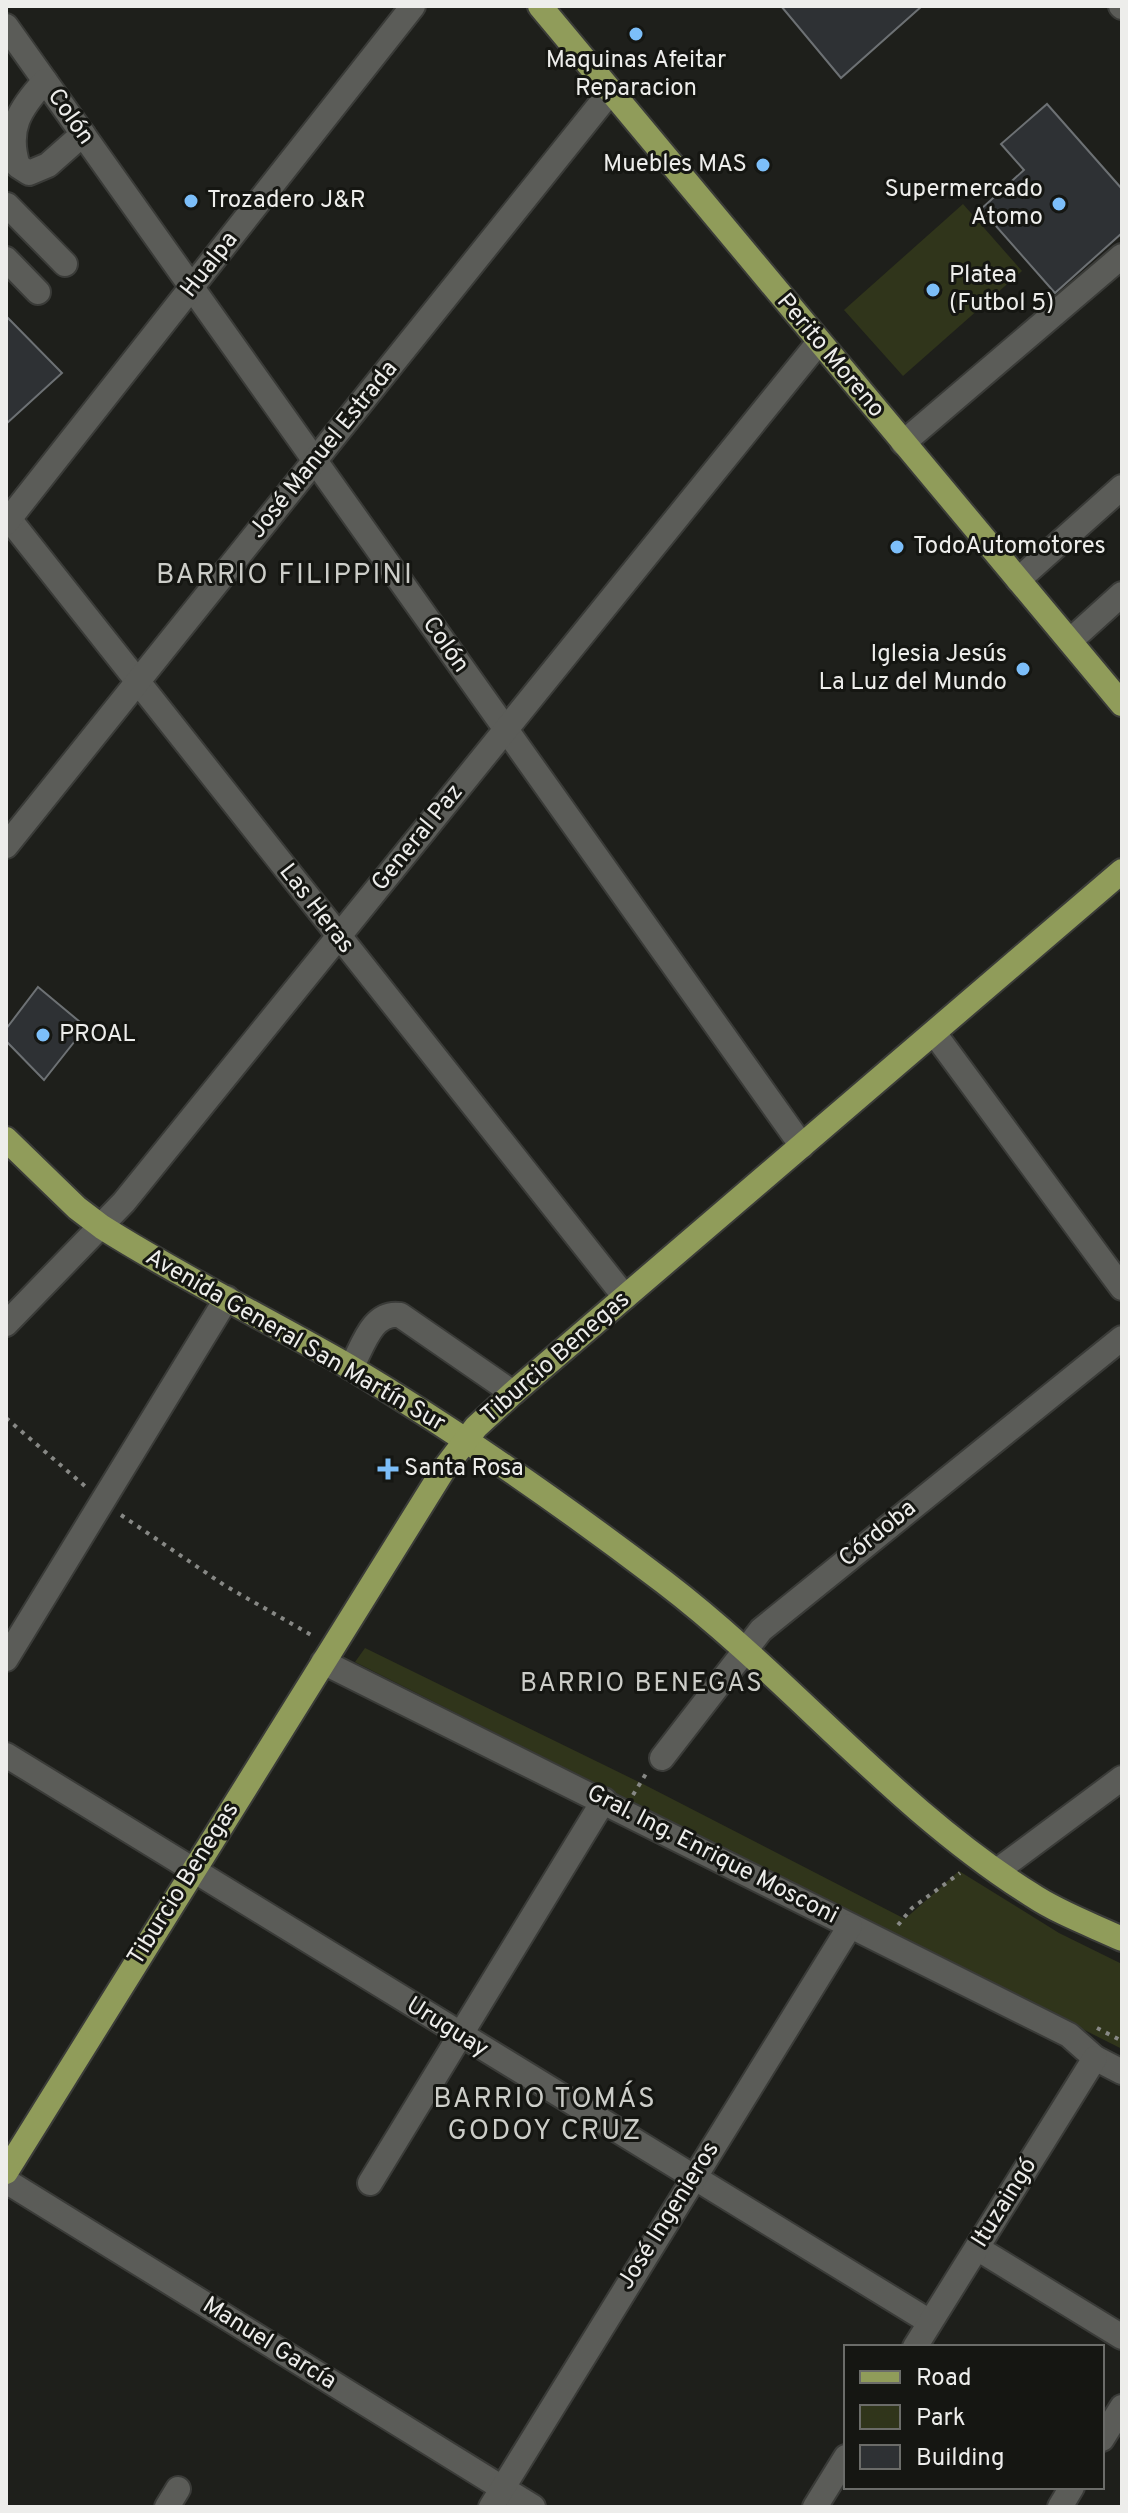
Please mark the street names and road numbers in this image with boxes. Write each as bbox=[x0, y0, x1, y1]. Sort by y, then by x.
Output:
street label: Colón bbox=[40, 83, 100, 151]
street label: Hualpa bbox=[175, 226, 245, 304]
street label: Perito Moreno bbox=[769, 288, 891, 424]
street label: José Manuel Estrada bbox=[243, 355, 405, 545]
street label: Colón bbox=[415, 611, 475, 679]
street label: General Paz bbox=[366, 778, 470, 898]
street label: Las Heras bbox=[272, 858, 360, 960]
street label: Avenida General San Martín Sur bbox=[140, 1243, 450, 1439]
street label: Tiburcio Benegas bbox=[476, 1285, 636, 1431]
street label: Córdoba bbox=[833, 1494, 923, 1574]
street label: Gral. Ing. Enrique Mosconi bbox=[581, 1779, 843, 1931]
street label: Tiburcio Benegas bbox=[122, 1797, 246, 1971]
street label: Uruguay bbox=[400, 1991, 494, 2065]
street label: José Ingenieros bbox=[612, 2136, 726, 2296]
street label: Ituzaingó bbox=[966, 2153, 1044, 2253]
street label: Manuel García bbox=[197, 2291, 341, 2397]

